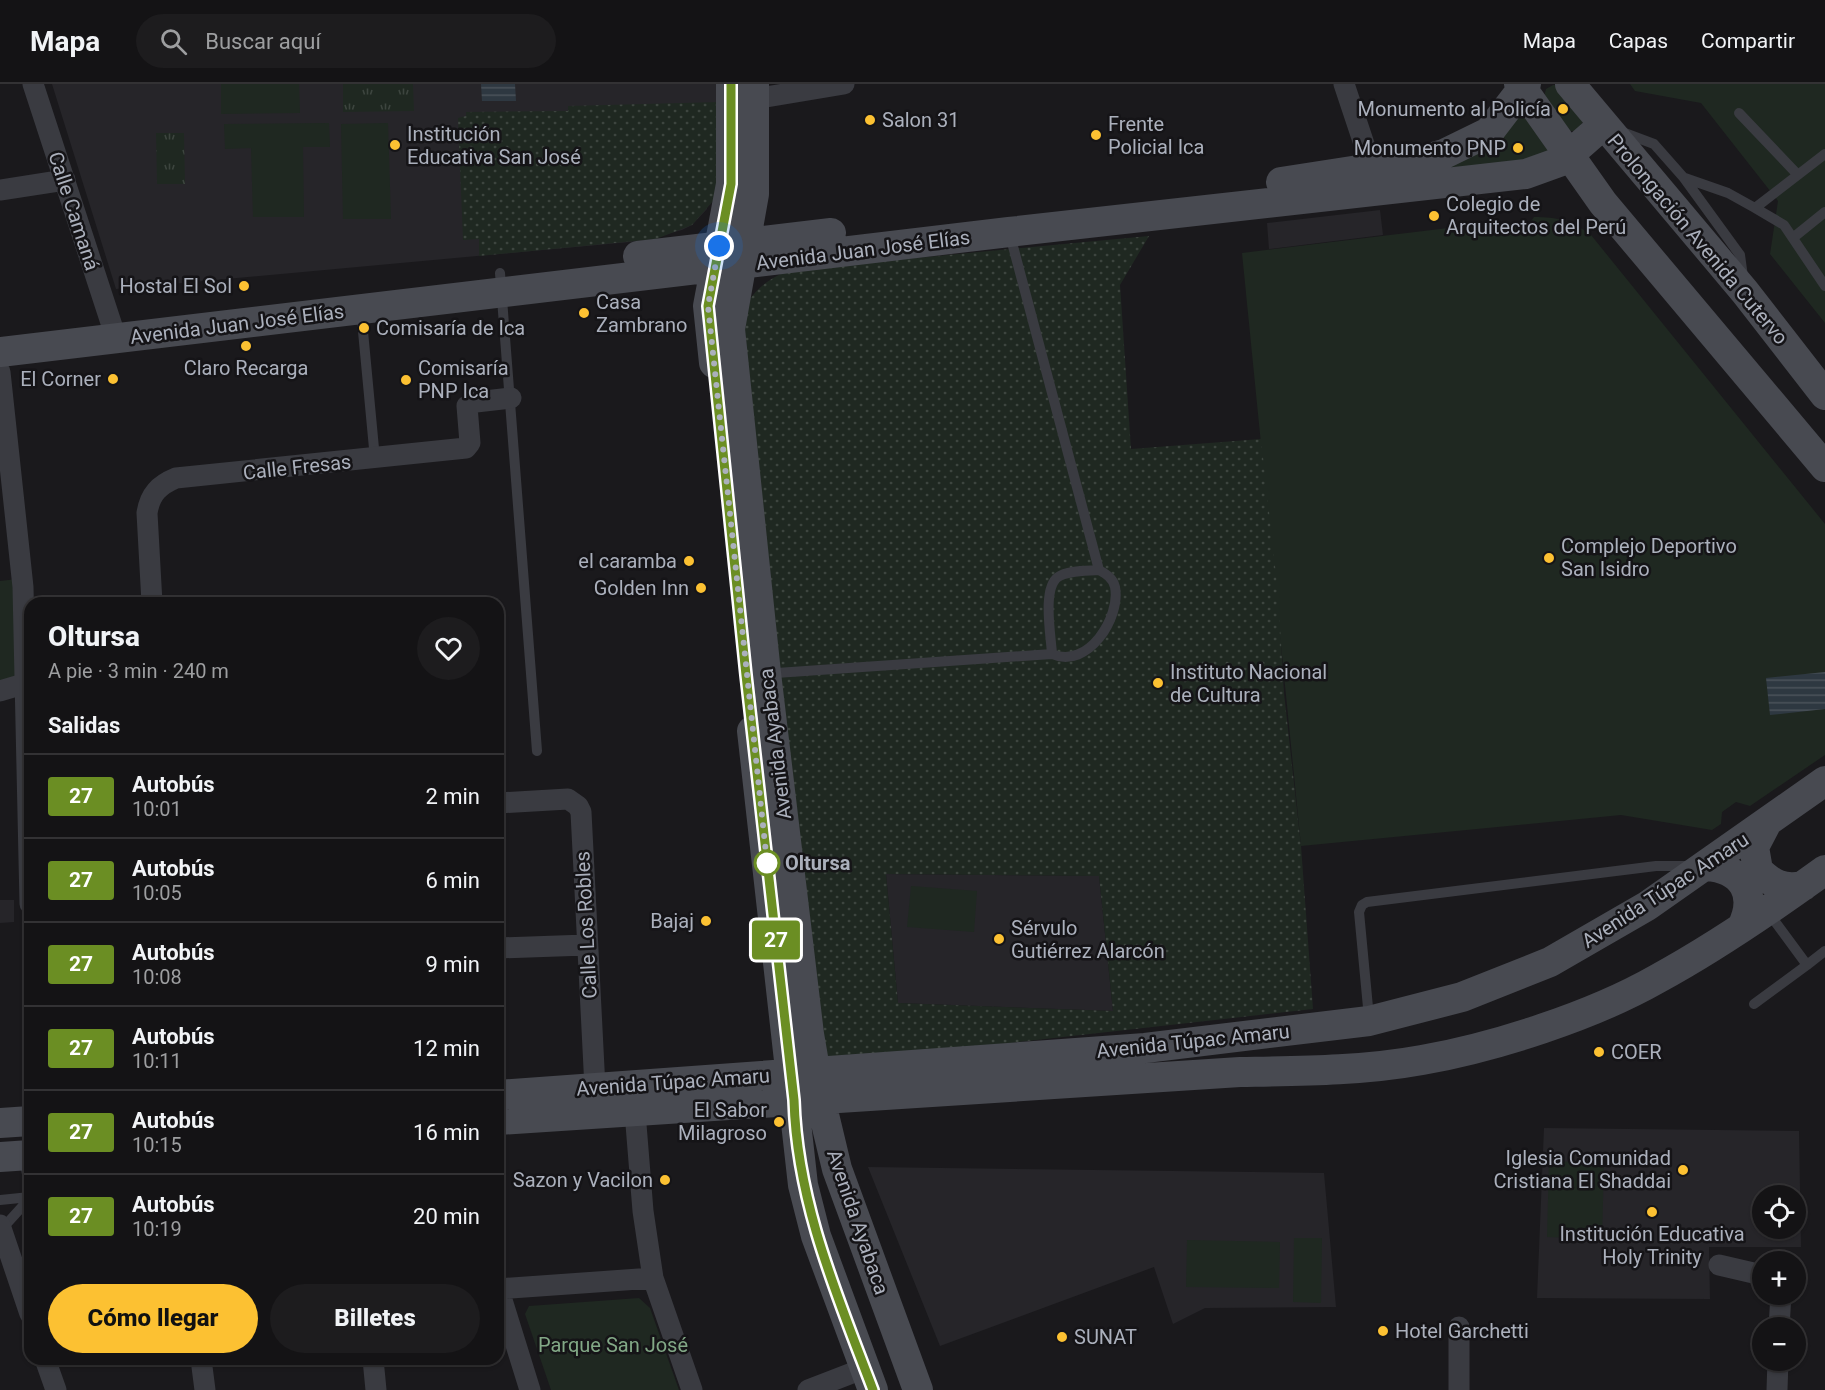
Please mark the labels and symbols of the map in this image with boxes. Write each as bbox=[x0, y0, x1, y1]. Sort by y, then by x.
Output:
place label: Monumento al Policía bbox=[1358, 97, 1551, 121]
marker: Monumento al Policía bbox=[1556, 102, 1570, 116]
place label: Salon 31 bbox=[882, 108, 960, 132]
place label: Frente Policial Ica bbox=[1108, 112, 1204, 159]
marker: Salon 31 bbox=[863, 113, 877, 127]
place label: Institución Educativa San José bbox=[407, 122, 581, 169]
marker: Frente Policial Ica bbox=[1089, 128, 1103, 142]
street label: Prolongación Avenida Cutervo bbox=[1603, 129, 1793, 349]
place label: Monumento PNP bbox=[1354, 136, 1506, 160]
marker: Institución Educativa San José bbox=[388, 138, 402, 152]
marker: Monumento PNP bbox=[1511, 141, 1525, 155]
street label: Calle Camaná bbox=[44, 149, 104, 273]
place label: Colegio de Arquitectos del Perú bbox=[1446, 192, 1626, 239]
marker: Colegio de Arquitectos del Perú bbox=[1427, 209, 1441, 223]
street label: Avenida Juan José Elías bbox=[755, 225, 971, 275]
your location bbox=[704, 231, 734, 261]
place label: Hostal El Sol bbox=[119, 274, 232, 298]
marker: Hostal El Sol bbox=[237, 279, 251, 293]
place label: Casa Zambrano bbox=[596, 290, 687, 337]
street label: Avenida Juan José Elías bbox=[129, 299, 345, 349]
marker: Casa Zambrano bbox=[577, 306, 591, 320]
place label: Comisaría de Ica bbox=[376, 316, 525, 340]
marker: Comisaría de Ica bbox=[357, 321, 371, 335]
marker: Claro Recarga bbox=[239, 339, 253, 353]
place label: Claro Recarga bbox=[184, 356, 308, 380]
place label: Comisaría PNP Ica bbox=[418, 356, 509, 403]
place label: El Corner bbox=[20, 367, 101, 391]
marker: El Corner bbox=[106, 372, 120, 386]
marker: Comisaría PNP Ica bbox=[399, 373, 413, 387]
street label: Calle Fresas bbox=[242, 449, 352, 485]
place label: Complejo Deportivo San Isidro bbox=[1561, 534, 1737, 581]
place label: el caramba bbox=[578, 549, 677, 573]
marker: Complejo Deportivo San Isidro bbox=[1542, 551, 1556, 565]
marker: el caramba bbox=[682, 554, 696, 568]
place label: Golden Inn bbox=[594, 576, 689, 600]
marker: Golden Inn bbox=[694, 581, 708, 595]
place label: Instituto Nacional de Cultura bbox=[1170, 660, 1327, 707]
street label: Avenida Ayabaca bbox=[754, 667, 796, 821]
marker: Instituto Nacional de Cultura bbox=[1151, 676, 1165, 690]
street label: Avenida Túpac Amaru bbox=[1577, 827, 1753, 953]
marker: Oltursa bbox=[754, 850, 780, 876]
street label: Calle Los Robles bbox=[570, 851, 602, 999]
place label: Oltursa bbox=[785, 851, 851, 875]
place label: Bajaj bbox=[650, 909, 694, 933]
marker: Bajaj bbox=[699, 914, 713, 928]
place label: Sérvulo Gutiérrez Alarcón bbox=[1011, 916, 1165, 963]
line badge: 27 bbox=[749, 920, 803, 960]
marker: Sérvulo Gutiérrez Alarcón bbox=[992, 932, 1006, 946]
street label: Avenida Túpac Amaru bbox=[1095, 1019, 1291, 1063]
place label: COER bbox=[1611, 1040, 1661, 1064]
marker: COER bbox=[1592, 1045, 1606, 1059]
street label: Avenida Túpac Amaru bbox=[575, 1063, 771, 1101]
place label: El Sabor Milagroso bbox=[678, 1098, 767, 1145]
marker: El Sabor Milagroso bbox=[772, 1115, 786, 1129]
street label: Avenida Ayabaca bbox=[822, 1146, 894, 1298]
place label: Iglesia Comunidad Cristiana El Shaddai bbox=[1494, 1146, 1671, 1193]
marker: Iglesia Comunidad Cristiana El Shaddai bbox=[1676, 1163, 1690, 1177]
place label: Sazon y Vacilon bbox=[513, 1168, 653, 1192]
marker: Sazon y Vacilon bbox=[658, 1173, 672, 1187]
marker: Institución Educativa Holy Trinity bbox=[1645, 1205, 1659, 1219]
place label: Institución Educativa Holy Trinity bbox=[1559, 1222, 1745, 1269]
place label: Hotel Garchetti bbox=[1395, 1319, 1529, 1343]
marker: Hotel Garchetti bbox=[1376, 1324, 1390, 1338]
place label: SUNAT bbox=[1074, 1325, 1137, 1349]
marker: SUNAT bbox=[1055, 1330, 1069, 1344]
park label: Parque San José bbox=[538, 1333, 688, 1357]

